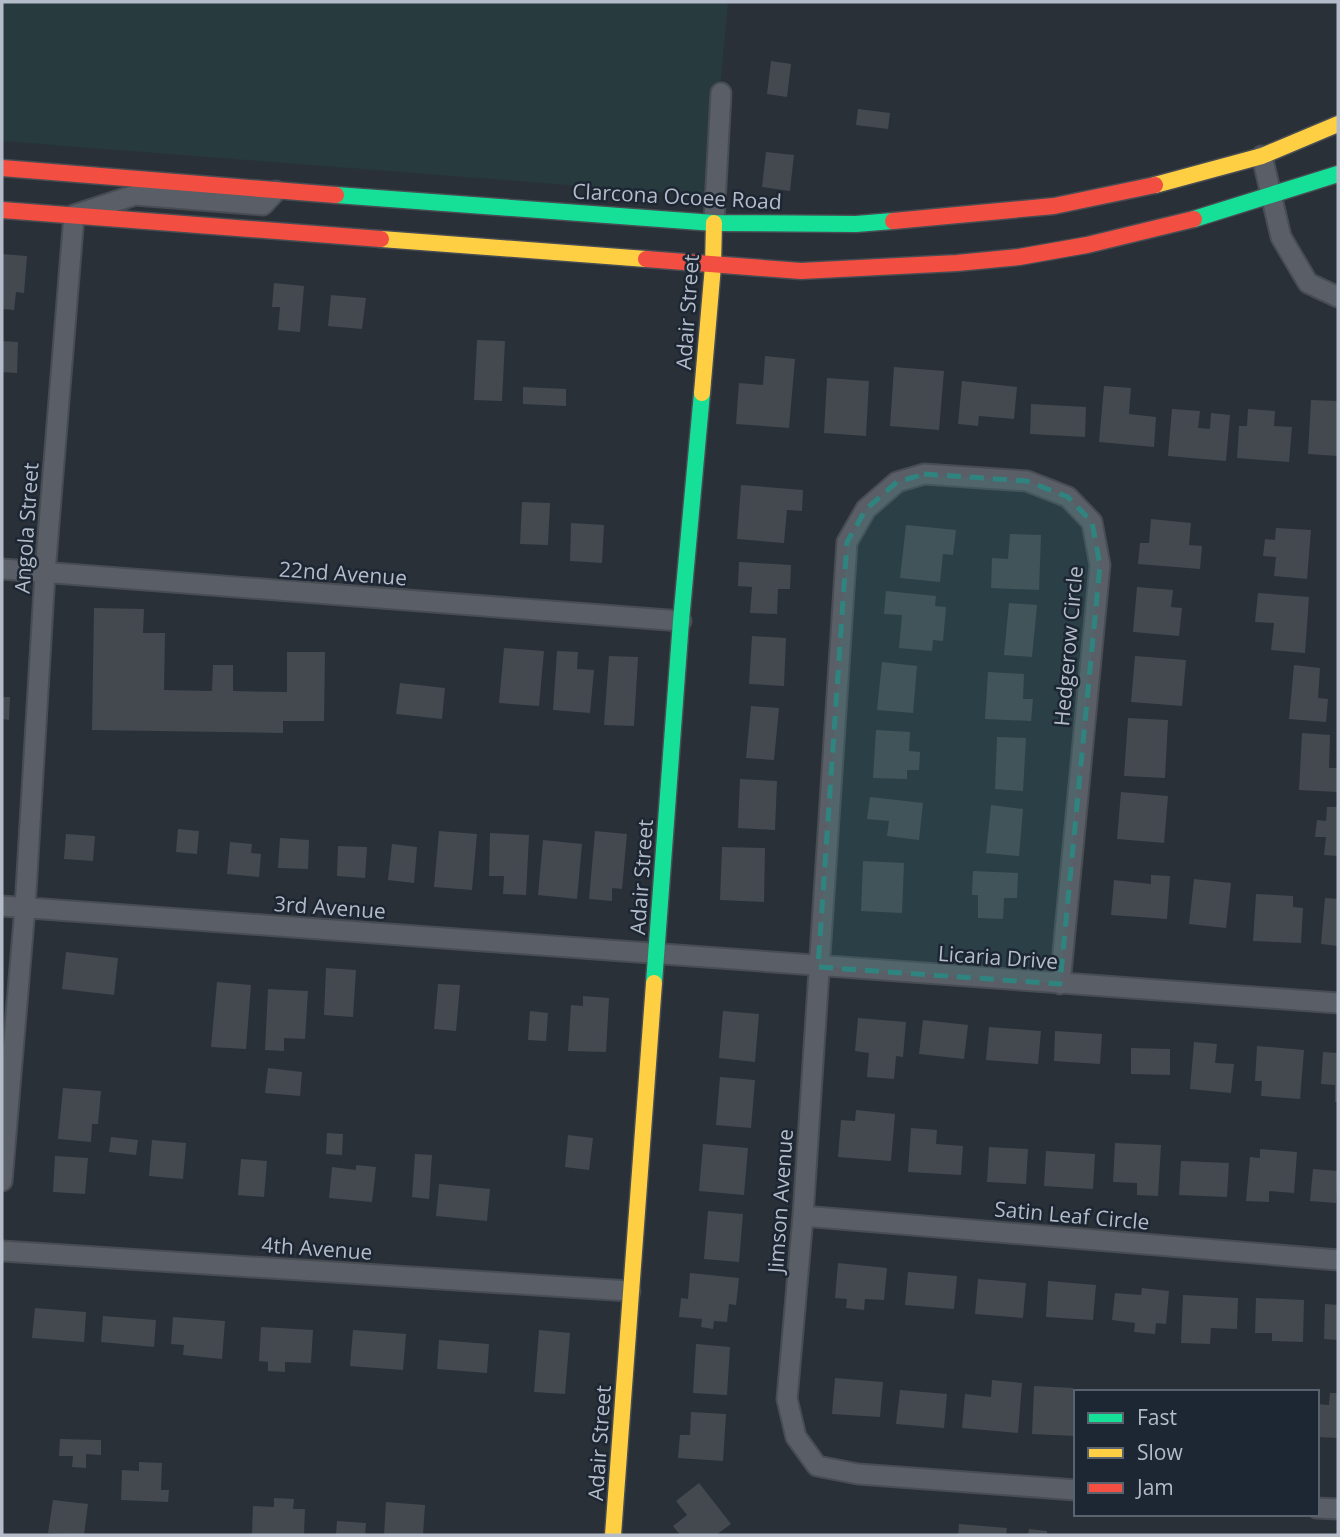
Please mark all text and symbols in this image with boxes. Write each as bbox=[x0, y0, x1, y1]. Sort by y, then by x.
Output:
street label: Clarcona Ocoee Road bbox=[572, 177, 782, 215]
street label: Adair Street bbox=[669, 253, 705, 371]
street label: Angola Street bbox=[7, 462, 45, 594]
street label: 22nd Avenue bbox=[278, 555, 408, 591]
street label: Hedgerow Circle bbox=[1047, 565, 1089, 727]
street label: Adair Street bbox=[623, 818, 659, 936]
street label: 3rd Avenue bbox=[273, 889, 387, 925]
street label: Licaria Drive bbox=[937, 939, 1059, 975]
street label: Jimson Avenue bbox=[761, 1128, 799, 1276]
street label: Satin Leaf Circle bbox=[993, 1194, 1151, 1236]
street label: 4th Avenue bbox=[261, 1230, 373, 1266]
street label: Adair Street bbox=[581, 1384, 617, 1502]
legend bbox=[1074, 1390, 1319, 1516]
text: Fast bbox=[1137, 1403, 1177, 1431]
text: Slow bbox=[1137, 1438, 1183, 1466]
text: Jam bbox=[1135, 1473, 1174, 1501]

